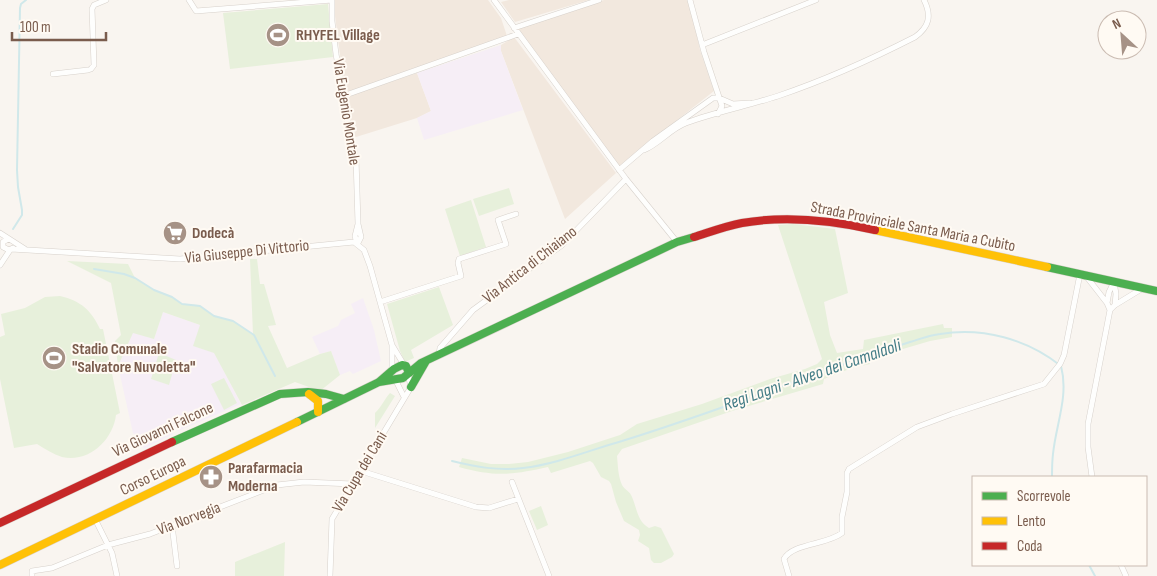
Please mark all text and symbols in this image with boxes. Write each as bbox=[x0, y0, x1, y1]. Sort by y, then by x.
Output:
scale bar bbox=[12, 10, 106, 42]
north arrow bbox=[1097, 10, 1147, 60]
text: N bbox=[1109, 14, 1124, 33]
text: 100 m bbox=[20, 18, 51, 37]
sports icon: RHYFEL Village bbox=[265, 22, 291, 48]
place label: RHYFEL Village bbox=[296, 26, 380, 45]
street label: Via Eugenio Montale bbox=[328, 57, 364, 167]
street label: Strada Provinciale Santa Maria a Cubito bbox=[809, 198, 1017, 256]
supermarket icon: Dodecà bbox=[162, 220, 188, 246]
street label: Via Antica di Chiaiano bbox=[479, 222, 581, 308]
place label: Dodecà bbox=[192, 224, 234, 243]
street label: Via Giuseppe Di Vittorio bbox=[184, 236, 310, 268]
water label: Regi Lagni - Alveo dei Camaldoli bbox=[720, 334, 904, 415]
place label: Stadio Comunale "Salvatore Nuvoletta" bbox=[72, 340, 196, 377]
sports icon: Stadio Comunale "Salvatore Nuvoletta" bbox=[41, 345, 67, 371]
street label: Via Giovanni Falcone bbox=[110, 398, 216, 462]
street label: Via Cupa dei Cani bbox=[329, 428, 392, 516]
street label: Corso Europa bbox=[117, 452, 189, 500]
place label: Parafarmacia Moderna bbox=[228, 459, 303, 496]
pharmacy icon: Parafarmacia Moderna bbox=[198, 464, 224, 490]
legend bbox=[972, 476, 1147, 566]
text: Scorrevole bbox=[1017, 487, 1071, 506]
street label: Via Norvegia bbox=[155, 498, 223, 540]
text: Lento bbox=[1017, 512, 1046, 531]
text: Coda bbox=[1017, 537, 1043, 556]

